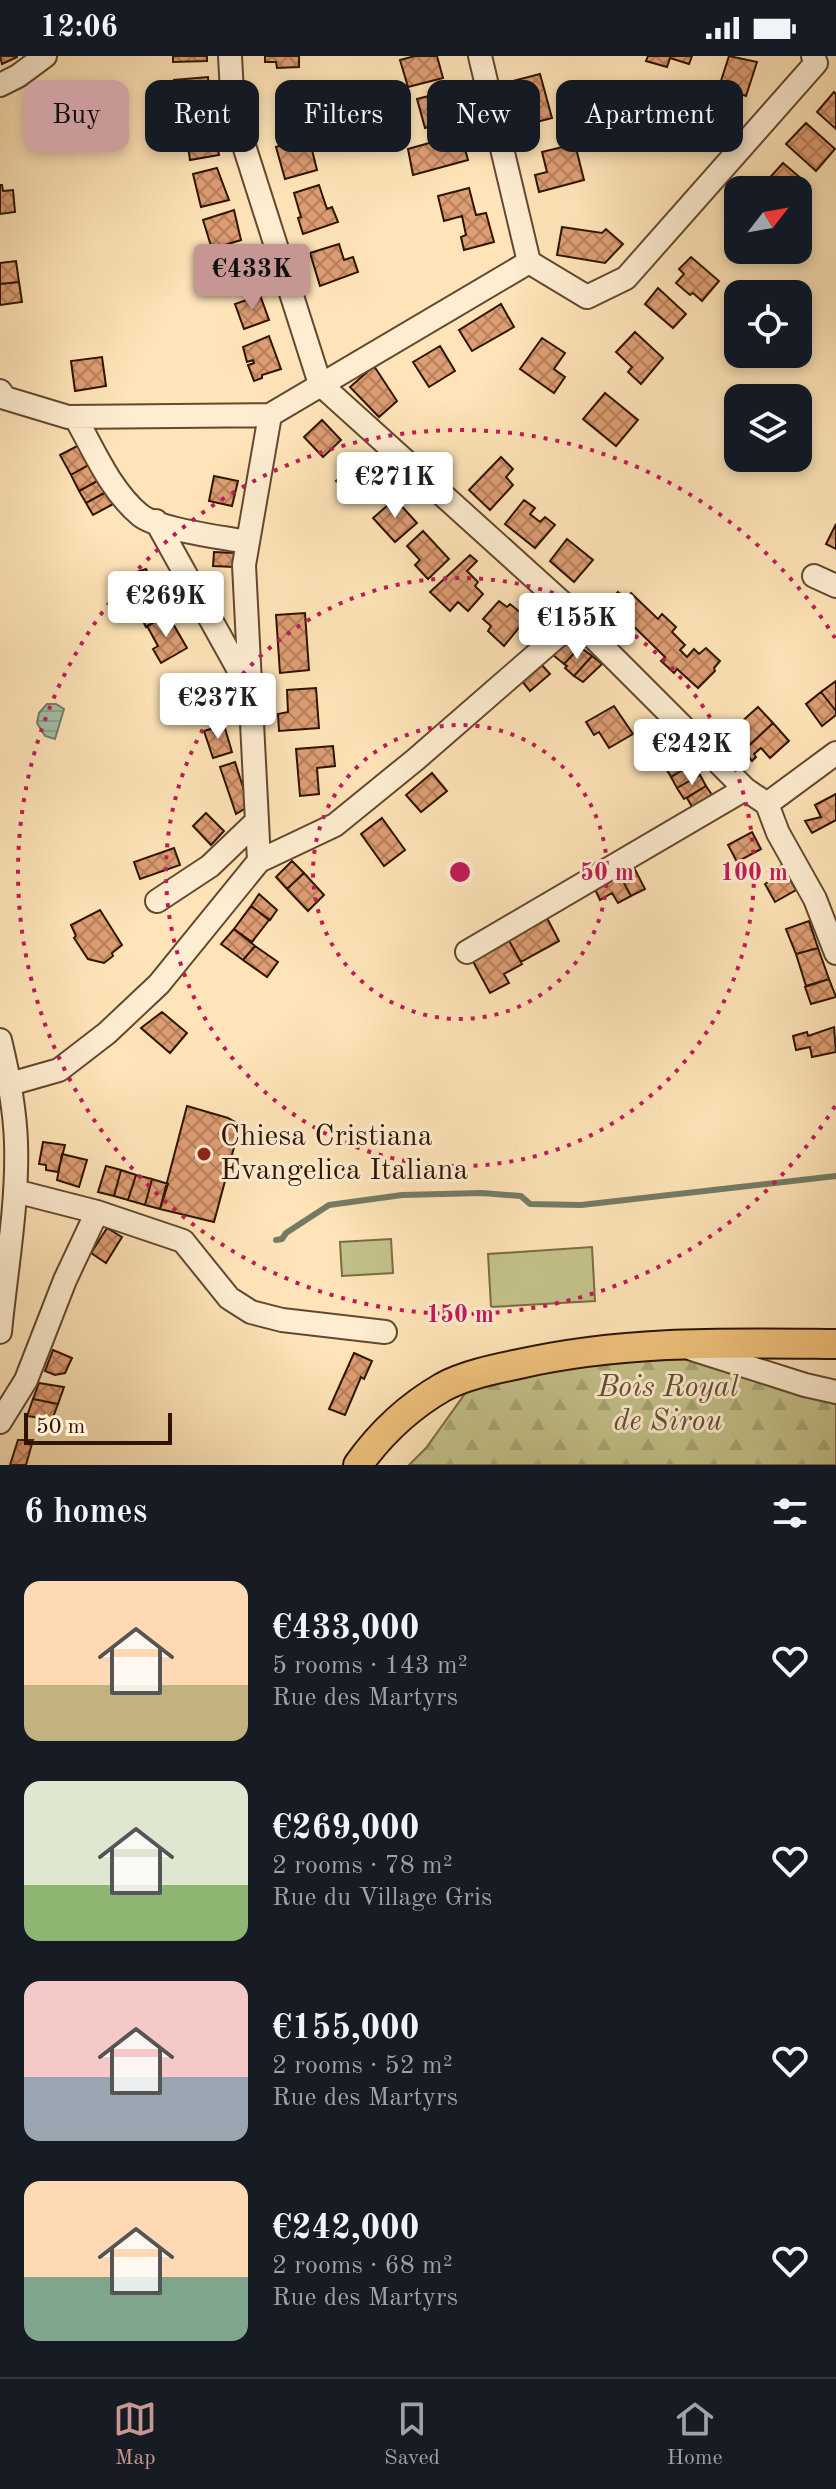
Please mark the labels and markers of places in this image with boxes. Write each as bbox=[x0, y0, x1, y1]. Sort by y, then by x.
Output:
pin: €433K bbox=[196, 244, 308, 312]
pin: €271K bbox=[339, 452, 451, 520]
pin: €269K bbox=[110, 571, 222, 639]
pin: €155K bbox=[521, 593, 633, 661]
pin: €237K bbox=[162, 673, 274, 741]
pin: €242K bbox=[636, 719, 748, 787]
centre of rings bbox=[446, 858, 474, 886]
place label: Chiesa Cristiana Evangelica Italiana bbox=[220, 1122, 469, 1186]
marker: Chiesa Cristiana Evangelica Italiana bbox=[195, 1145, 213, 1163]

